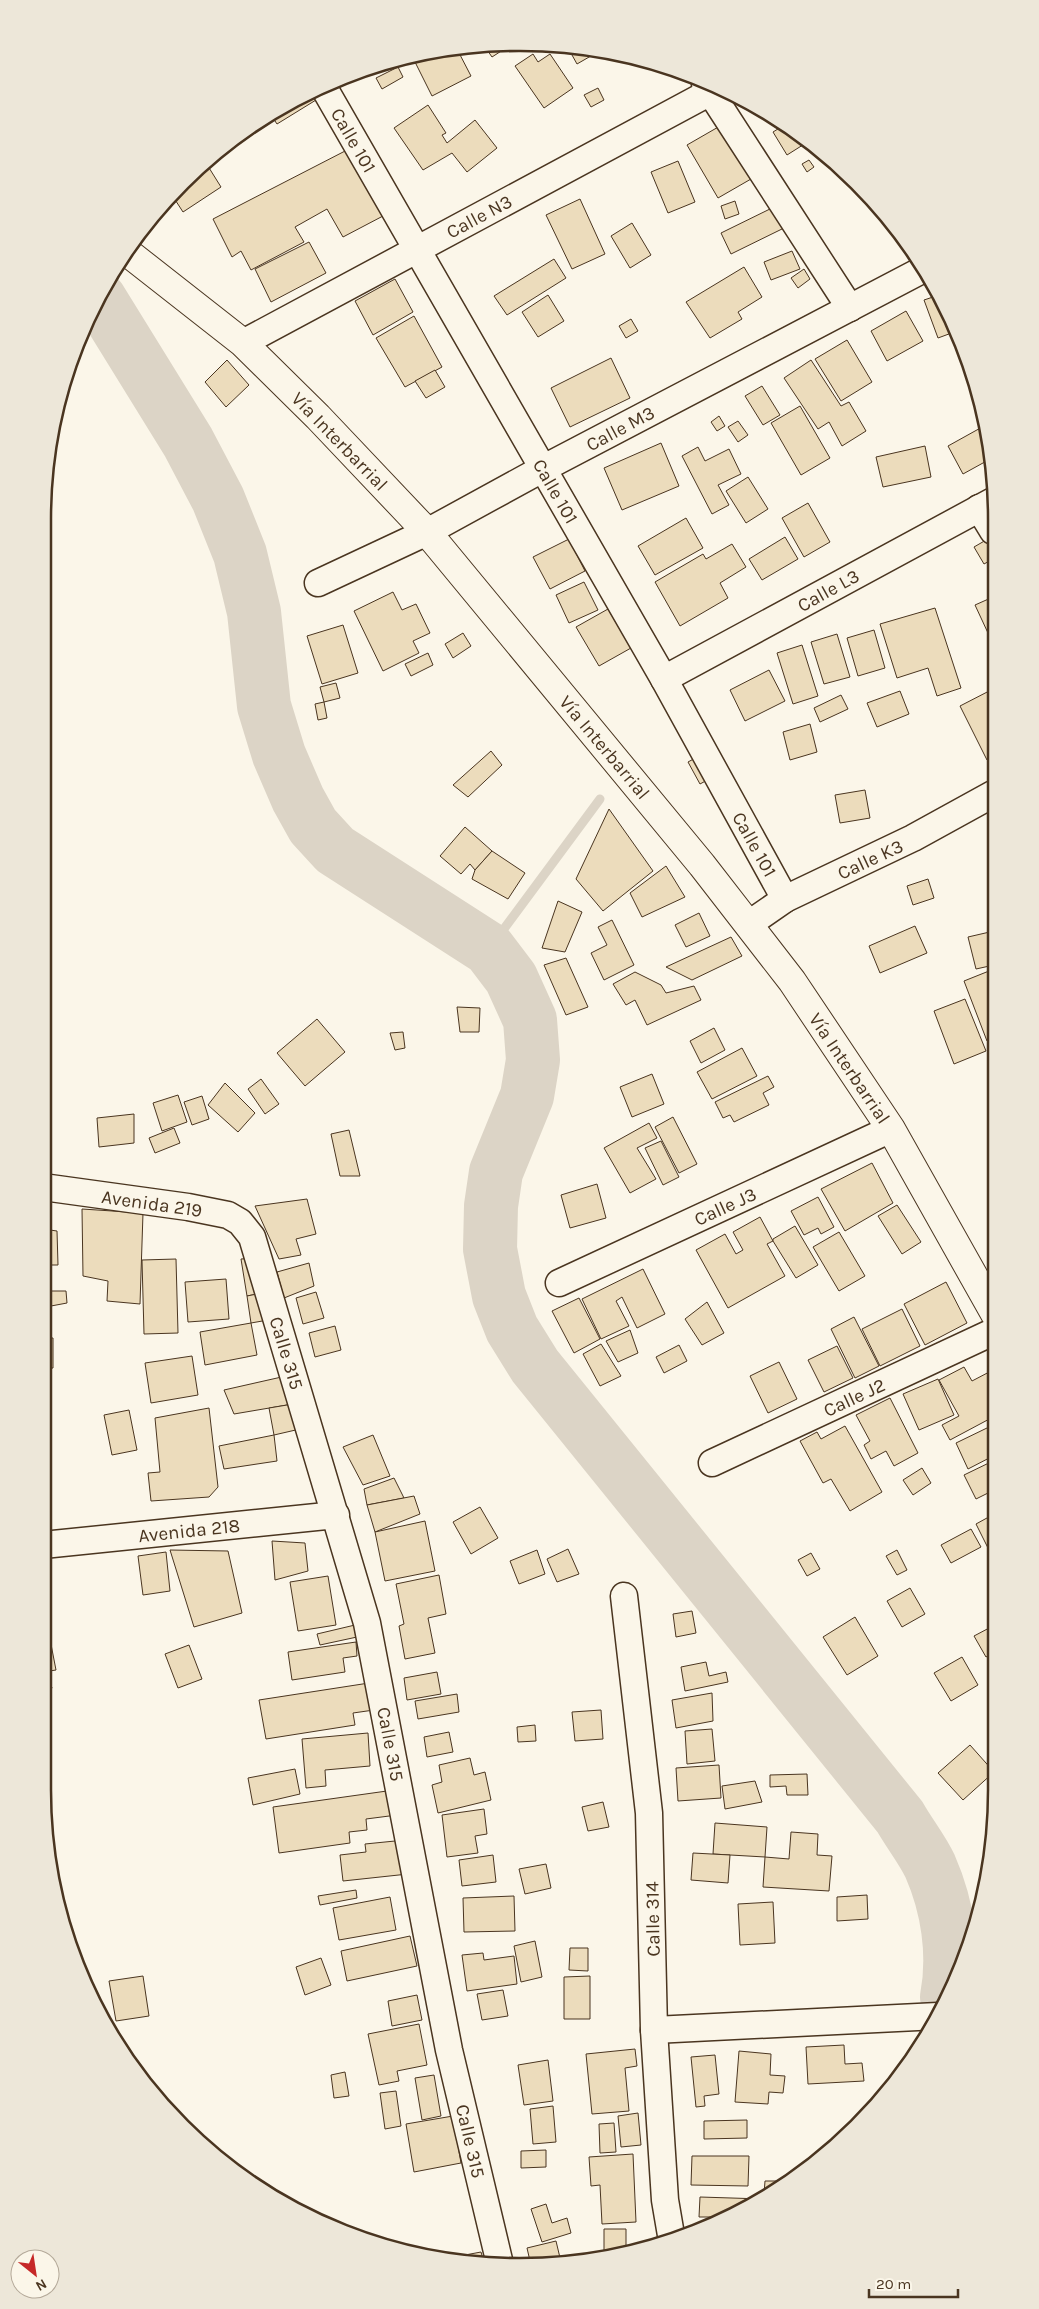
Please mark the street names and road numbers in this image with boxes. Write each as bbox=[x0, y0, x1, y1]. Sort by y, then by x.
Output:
street label: Calle 101 bbox=[326, 104, 380, 177]
street label: Calle N3 bbox=[443, 190, 516, 243]
street label: Vía Interbarrial bbox=[287, 388, 392, 496]
street label: Calle M3 bbox=[582, 402, 658, 456]
street label: Calle 101 bbox=[528, 455, 582, 528]
street label: Calle L3 bbox=[794, 565, 863, 617]
street label: Vía Interbarrial bbox=[554, 691, 654, 804]
street label: Calle 101 bbox=[727, 808, 781, 881]
street label: Calle K3 bbox=[834, 835, 907, 885]
street label: Vía Interbarrial bbox=[804, 1009, 894, 1128]
street label: Calle J3 bbox=[691, 1183, 760, 1231]
street label: Avenida 219 bbox=[100, 1186, 204, 1222]
street label: Calle 315 bbox=[265, 1314, 308, 1392]
street label: Calle J2 bbox=[820, 1374, 889, 1422]
street label: Avenida 218 bbox=[137, 1515, 241, 1547]
street label: Calle 315 bbox=[372, 1705, 408, 1783]
street label: Calle 314 bbox=[641, 1881, 665, 1957]
street label: Calle 315 bbox=[451, 2102, 489, 2180]

